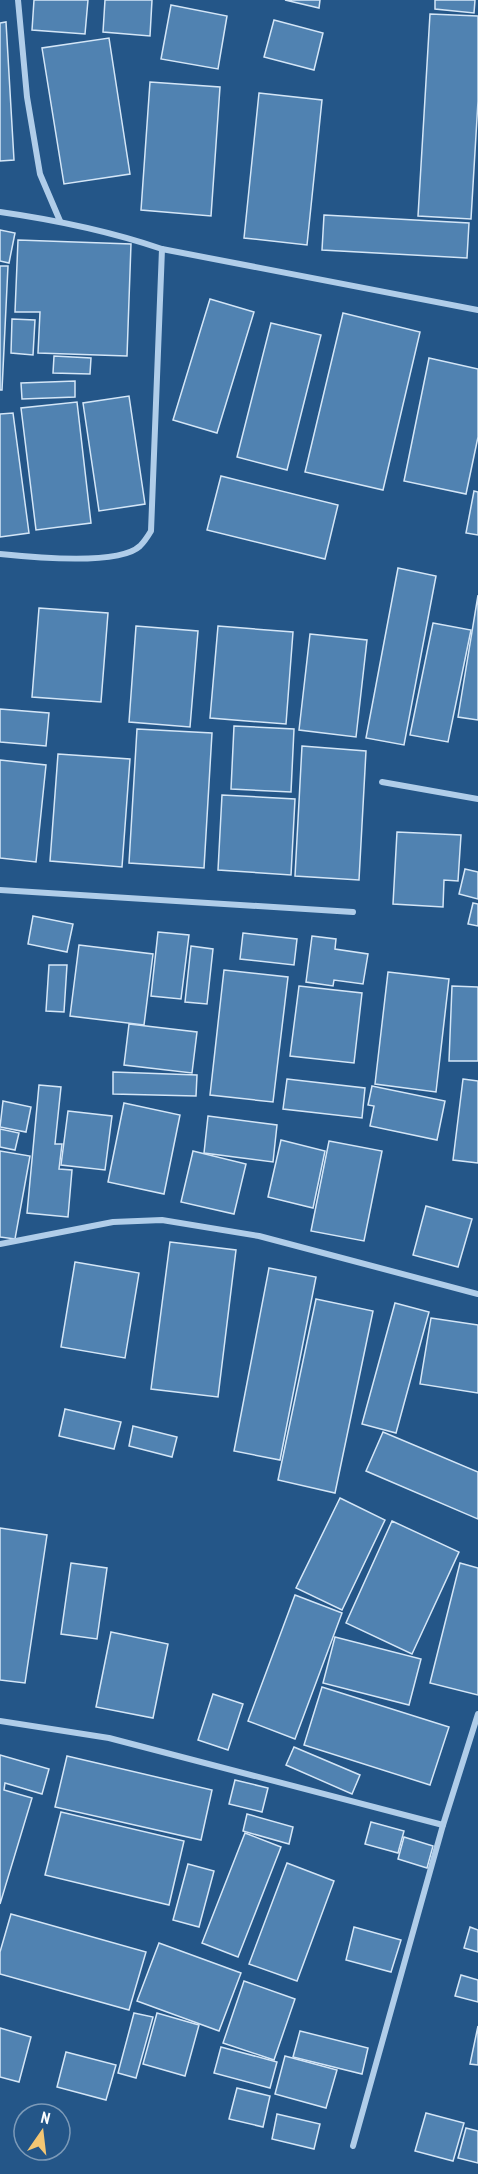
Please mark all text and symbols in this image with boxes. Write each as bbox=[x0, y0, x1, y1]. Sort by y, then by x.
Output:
north arrow bbox=[12, 2102, 72, 2162]
text: N bbox=[39, 2107, 52, 2128]

